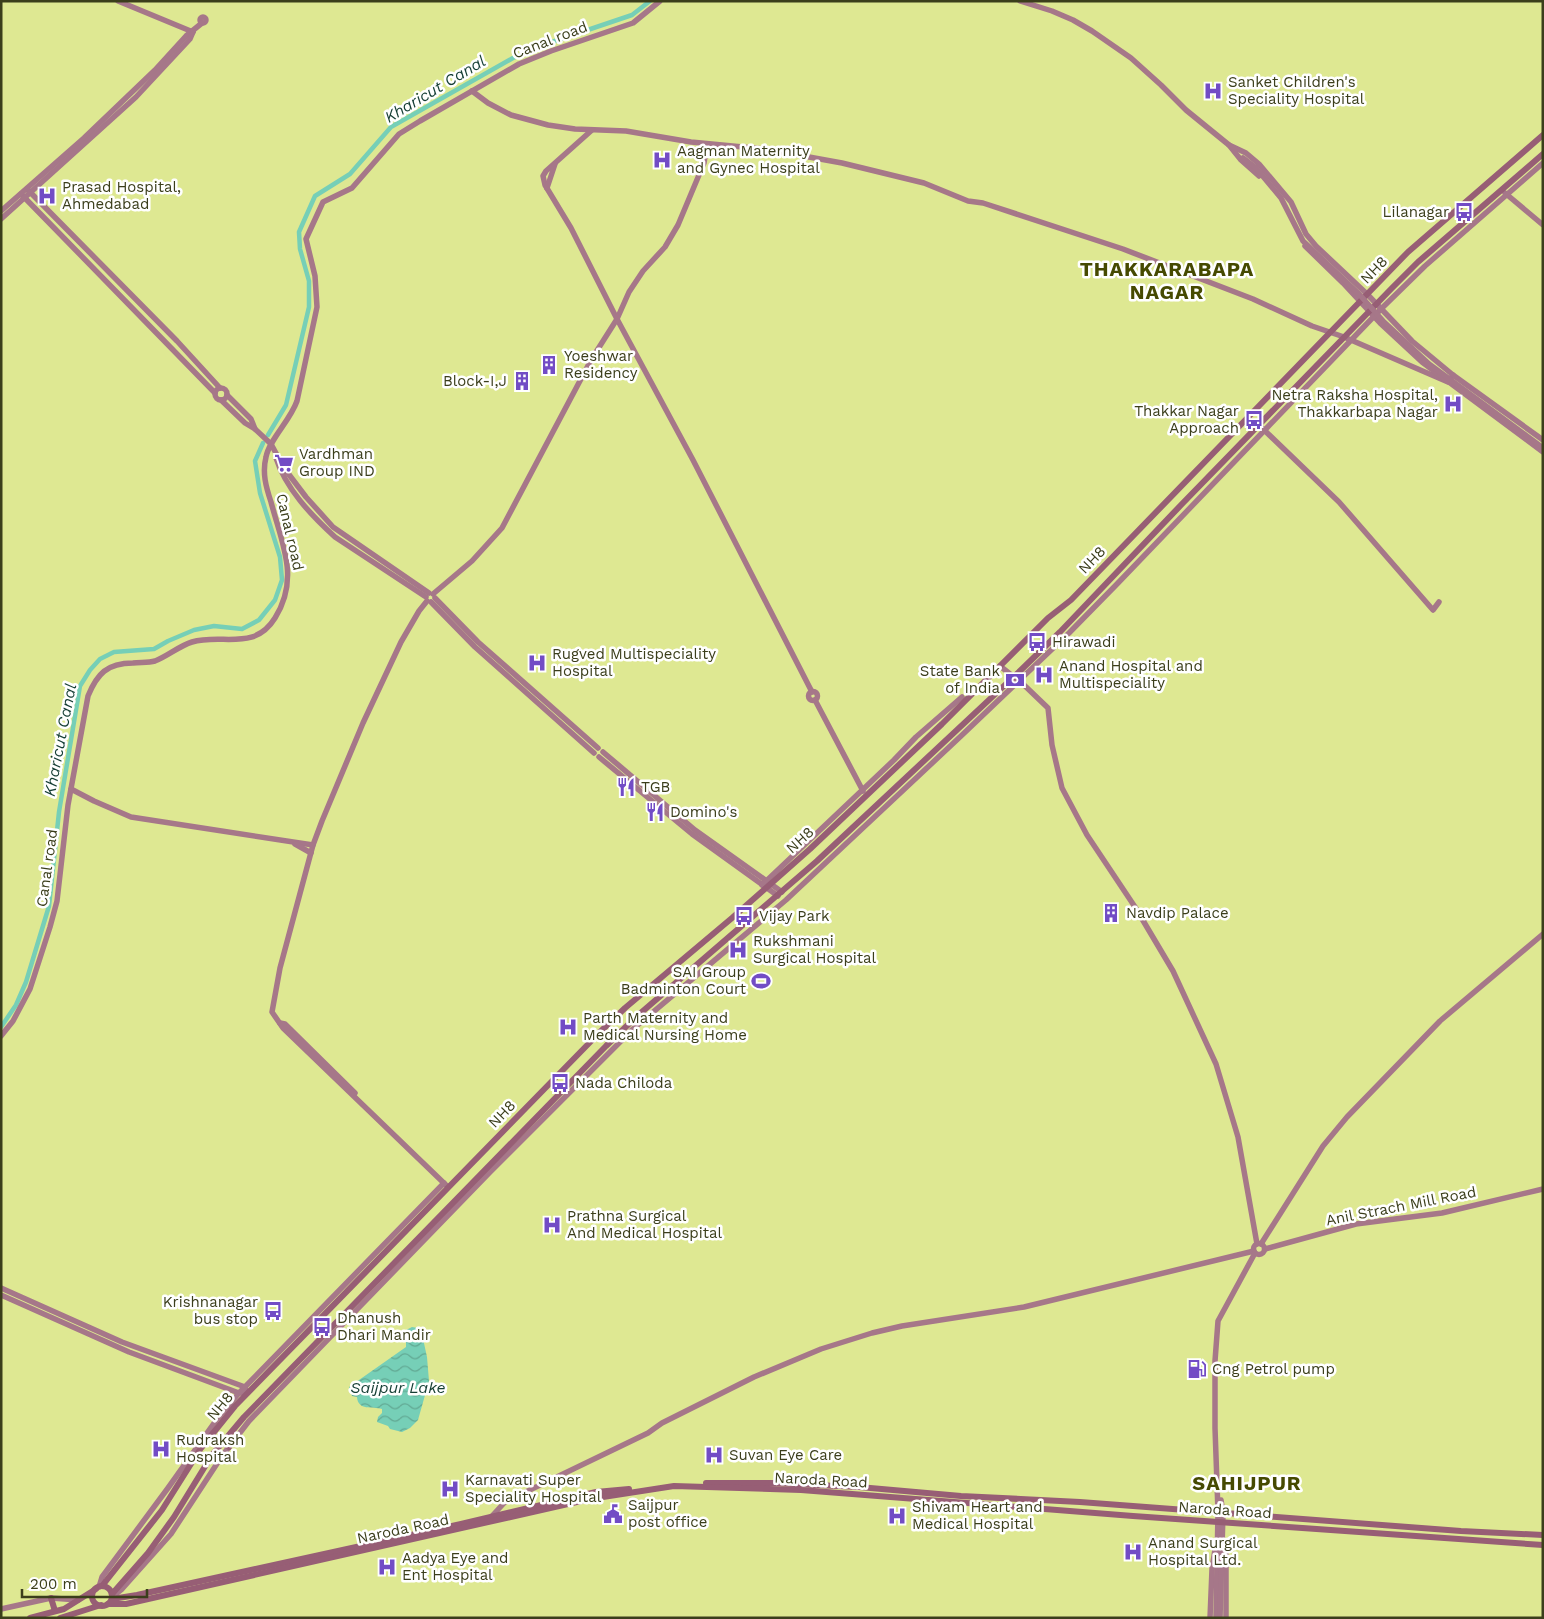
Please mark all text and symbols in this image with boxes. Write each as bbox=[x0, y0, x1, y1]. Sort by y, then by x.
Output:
street label: Canal road bbox=[510, 18, 590, 62]
water label: Kharicut Canal bbox=[381, 51, 489, 127]
place label: Sanket Children's Speciality Hospital bbox=[1228, 73, 1365, 108]
hospital icon: Sanket Children's Speciality Hospital bbox=[1202, 80, 1224, 102]
place label: Aagman Maternity and Gynec Hospital bbox=[677, 142, 820, 177]
hospital icon: Aagman Maternity and Gynec Hospital bbox=[651, 149, 673, 171]
place label: Prasad Hospital, Ahmedabad bbox=[62, 178, 181, 213]
hospital icon: Prasad Hospital, Ahmedabad bbox=[36, 185, 58, 207]
bus stop icon: Lilanagar bbox=[1453, 201, 1475, 223]
place label: Lilanagar bbox=[1383, 203, 1449, 221]
street label: NH8 bbox=[1357, 253, 1391, 287]
district label: THAKKARABAPA NAGAR bbox=[1080, 257, 1254, 304]
place label: Yoeshwar Residency bbox=[564, 347, 638, 382]
building icon: Yoeshwar Residency bbox=[538, 354, 560, 376]
building icon: Block-I,J bbox=[511, 370, 533, 392]
place label: Block-I,J bbox=[443, 372, 507, 390]
place label: Netra Raksha Hospital, Thakkarbapa Nagar bbox=[1271, 386, 1438, 421]
hospital icon: Netra Raksha Hospital, Thakkarbapa Nagar bbox=[1442, 393, 1464, 415]
place label: Thakkar Nagar Approach bbox=[1134, 402, 1239, 437]
bus stop icon: Thakkar Nagar Approach bbox=[1243, 409, 1265, 431]
place label: Vardhman Group IND bbox=[299, 445, 375, 480]
supermarket icon: Vardhman Group IND bbox=[273, 452, 295, 474]
street label: Canal road bbox=[272, 492, 308, 572]
street label: NH8 bbox=[1075, 543, 1109, 577]
bus stop icon: Hirawadi bbox=[1026, 631, 1048, 653]
place label: Hirawadi bbox=[1052, 633, 1116, 651]
place label: Rugved Multispeciality Hospital bbox=[552, 645, 716, 680]
hospital icon: Rugved Multispeciality Hospital bbox=[526, 652, 548, 674]
place label: Anand Hospital and Multispeciality bbox=[1059, 657, 1203, 692]
place label: State Bank of India bbox=[920, 662, 1001, 697]
hospital icon: Anand Hospital and Multispeciality bbox=[1033, 664, 1055, 686]
bank icon: State Bank of India bbox=[1004, 669, 1026, 691]
water label: Kharicut Canal bbox=[40, 682, 80, 798]
restaurant icon: TGB bbox=[615, 776, 637, 798]
place label: TGB bbox=[641, 778, 670, 796]
restaurant icon: Domino's bbox=[644, 801, 666, 823]
place label: Domino's bbox=[670, 803, 737, 821]
street label: NH8 bbox=[782, 823, 818, 857]
street label: Canal road bbox=[33, 828, 61, 908]
building icon: Navdip Palace bbox=[1100, 902, 1122, 924]
place label: Navdip Palace bbox=[1126, 904, 1229, 922]
bus stop icon: Vijay Park bbox=[733, 905, 755, 927]
place label: Vijay Park bbox=[759, 907, 830, 925]
place label: Rukshmani Surgical Hospital bbox=[753, 932, 877, 967]
hospital icon: Rukshmani Surgical Hospital bbox=[727, 939, 749, 961]
place label: SAI Group Badminton Court bbox=[621, 963, 747, 998]
sports icon: SAI Group Badminton Court bbox=[750, 970, 772, 992]
place label: Parth Maternity and Medical Nursing Home bbox=[583, 1009, 747, 1044]
hospital icon: Parth Maternity and Medical Nursing Home bbox=[557, 1016, 579, 1038]
bus stop icon: Nada Chiloda bbox=[549, 1072, 571, 1094]
place label: Nada Chiloda bbox=[575, 1074, 673, 1092]
street label: NH8 bbox=[485, 1097, 519, 1131]
street label: Anil Strach Mill Road bbox=[1324, 1183, 1478, 1229]
place label: Prathna Surgical And Medical Hospital bbox=[567, 1207, 722, 1242]
hospital icon: Prathna Surgical And Medical Hospital bbox=[541, 1214, 563, 1236]
place label: Krishnanagar bus stop bbox=[163, 1293, 258, 1328]
bus stop icon: Krishnanagar bus stop bbox=[262, 1300, 284, 1322]
place label: Dhanush Dhari Mandir bbox=[337, 1309, 431, 1344]
bus stop icon: Dhanush Dhari Mandir bbox=[311, 1316, 333, 1338]
fuel station icon: Cng Petrol pump bbox=[1186, 1358, 1208, 1380]
place label: Cng Petrol pump bbox=[1212, 1360, 1335, 1378]
water label: Saijpur Lake bbox=[350, 1378, 446, 1397]
street label: NH8 bbox=[203, 1388, 237, 1424]
place label: Rudraksh Hospital bbox=[176, 1431, 244, 1466]
hospital icon: Rudraksh Hospital bbox=[150, 1438, 172, 1460]
hospital icon: Suvan Eye Care bbox=[703, 1444, 725, 1466]
place label: Suvan Eye Care bbox=[729, 1446, 842, 1464]
street label: Naroda Road bbox=[774, 1469, 868, 1491]
place label: Karnavati Super Speciality Hospital bbox=[465, 1471, 602, 1506]
district label: SAHIJPUR bbox=[1192, 1471, 1302, 1495]
hospital icon: Karnavati Super Speciality Hospital bbox=[439, 1478, 461, 1500]
place label: Saijpur post office bbox=[628, 1496, 707, 1531]
place label: Shivam Heart and Medical Hospital bbox=[912, 1498, 1043, 1533]
street label: Naroda Road bbox=[1178, 1498, 1272, 1522]
public building icon: Saijpur post office bbox=[602, 1503, 624, 1525]
hospital icon: Shivam Heart and Medical Hospital bbox=[886, 1505, 908, 1527]
street label: Naroda Road bbox=[355, 1510, 451, 1548]
place label: Anand Surgical Hospital Ltd. bbox=[1148, 1534, 1258, 1569]
hospital icon: Anand Surgical Hospital Ltd. bbox=[1122, 1541, 1144, 1563]
place label: Aadya Eye and Ent Hospital bbox=[402, 1549, 508, 1584]
hospital icon: Aadya Eye and Ent Hospital bbox=[376, 1556, 398, 1578]
scale bar bbox=[22, 1566, 148, 1598]
text: 200 m bbox=[30, 1575, 77, 1593]

